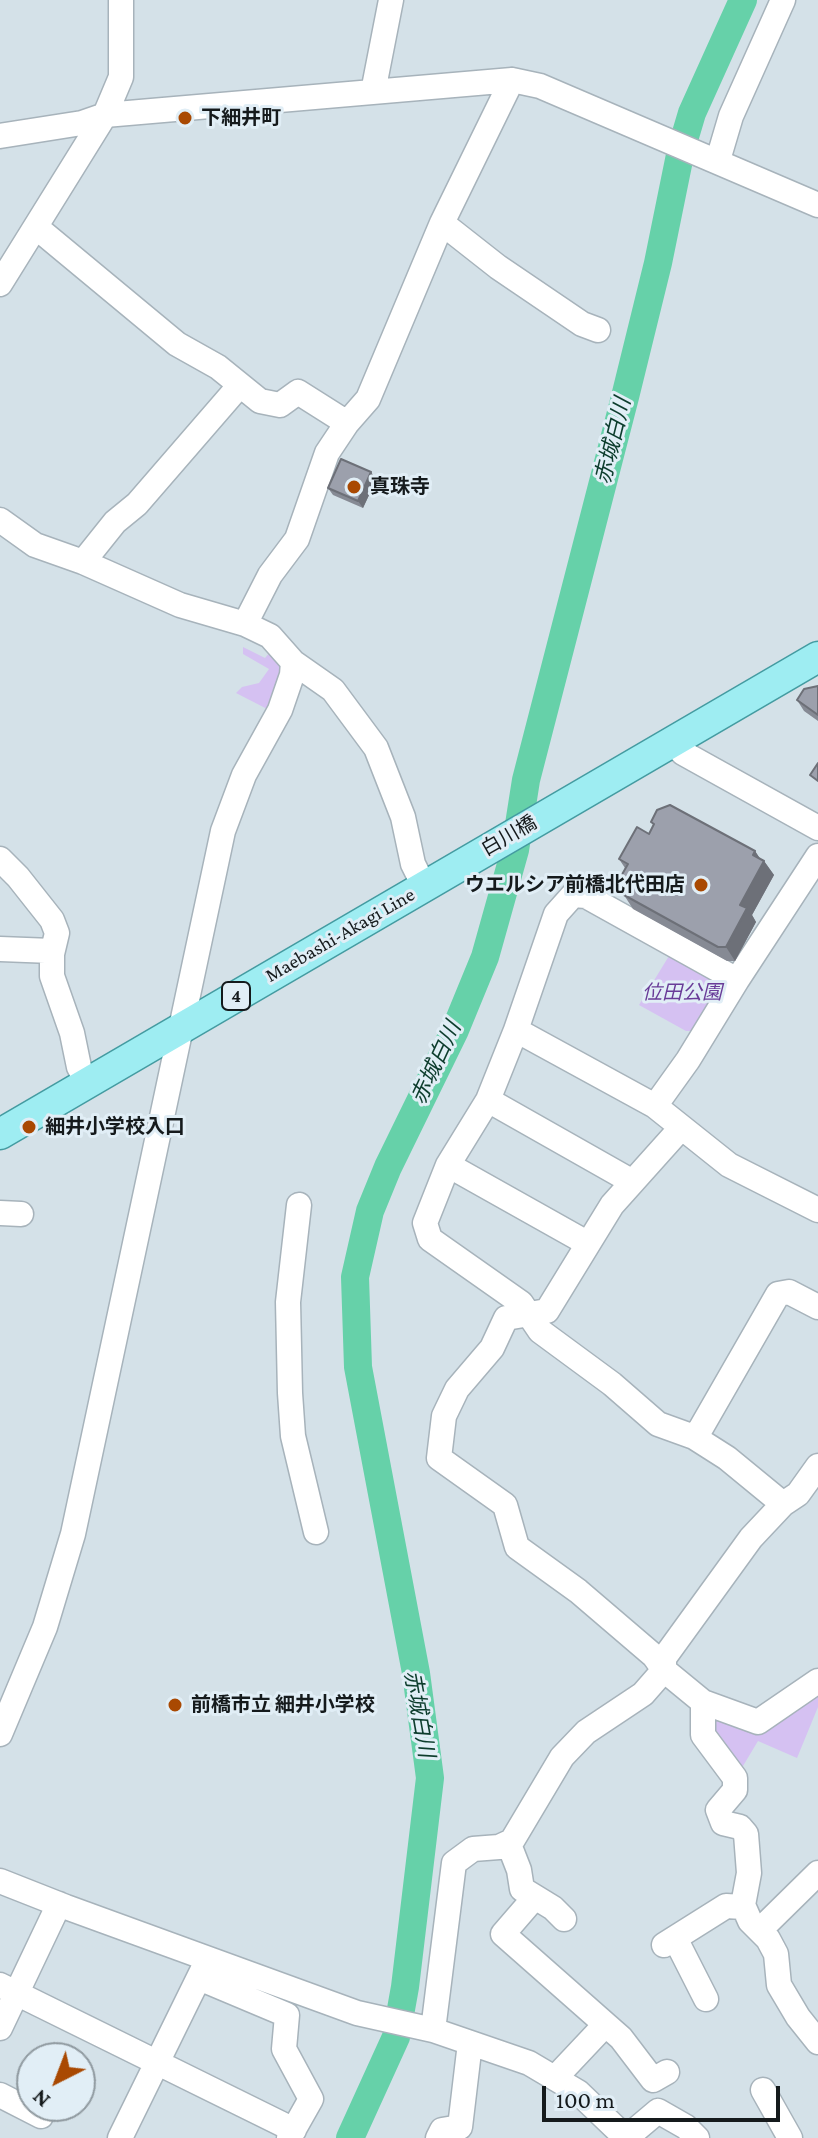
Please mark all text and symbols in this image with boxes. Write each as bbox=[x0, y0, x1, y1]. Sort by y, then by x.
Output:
place label: 下細井町 bbox=[201, 106, 281, 130]
marker: 下細井町 bbox=[176, 109, 194, 127]
water label: 赤城白川 bbox=[590, 395, 636, 487]
place label: 真珠寺 bbox=[370, 475, 430, 499]
marker: 真珠寺 bbox=[345, 478, 363, 496]
street label: 白川橋 bbox=[477, 811, 541, 861]
place label: ウエルシア前橋北代田店 bbox=[465, 873, 685, 897]
marker: ウエルシア前橋北代田店 bbox=[692, 876, 710, 894]
street label: Maebashi-Akagi Line bbox=[261, 882, 419, 988]
park label: 位田公園 bbox=[642, 981, 722, 1005]
road number: 4 bbox=[222, 982, 250, 1010]
water label: 赤城白川 bbox=[405, 1018, 467, 1108]
place label: 細井小学校入口 bbox=[45, 1115, 185, 1139]
marker: 細井小学校入口 bbox=[20, 1118, 38, 1136]
water label: 赤城白川 bbox=[398, 1668, 440, 1760]
place label: 前橋市立 細井小学校 bbox=[191, 1693, 375, 1717]
marker: 前橋市立 細井小学校 bbox=[166, 1696, 184, 1714]
north arrow bbox=[16, 2042, 96, 2122]
scale bar bbox=[546, 2070, 784, 2120]
text: N bbox=[27, 2084, 55, 2113]
text: 100 m bbox=[556, 2086, 615, 2113]

